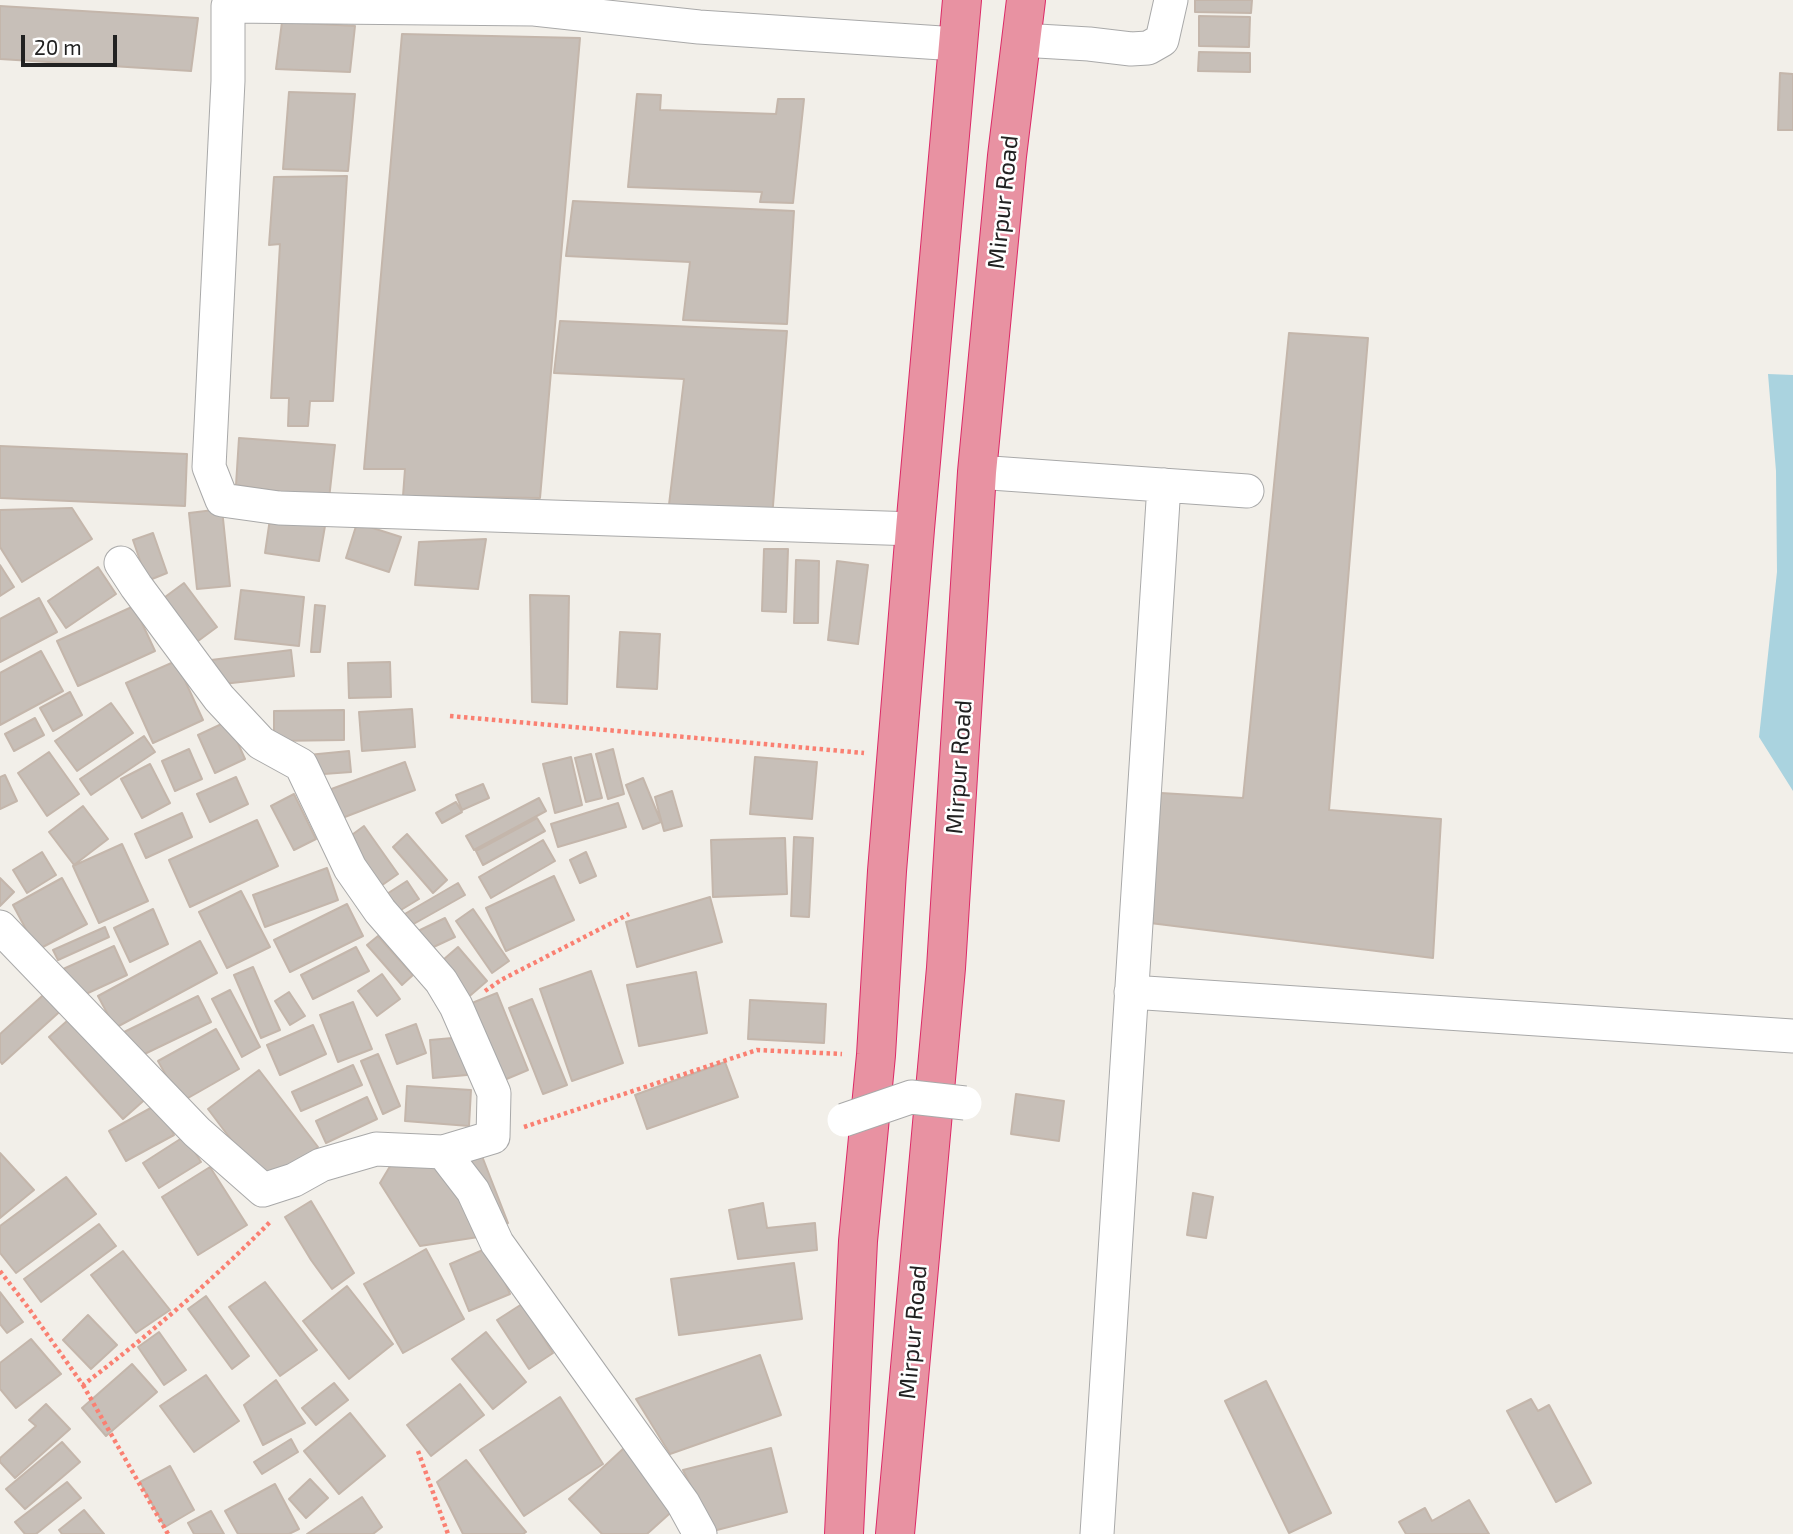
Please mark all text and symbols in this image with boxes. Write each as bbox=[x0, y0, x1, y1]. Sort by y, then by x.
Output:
scale bar bbox=[24, 21, 121, 65]
text: 20 m bbox=[34, 34, 82, 59]
street label: Mirpur Road bbox=[982, 134, 1024, 270]
street label: Mirpur Road bbox=[940, 699, 978, 835]
street label: Mirpur Road bbox=[893, 1264, 933, 1400]

